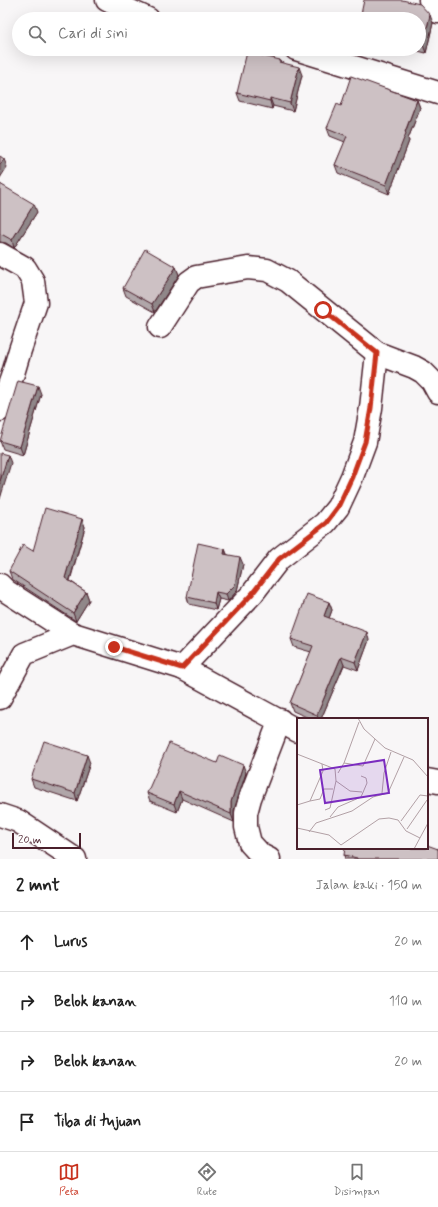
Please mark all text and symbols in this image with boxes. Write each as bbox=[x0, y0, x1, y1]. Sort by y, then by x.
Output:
search box bbox=[12, 12, 426, 56]
icon: search bbox=[26, 23, 48, 45]
text: Cari di sini bbox=[58, 24, 128, 44]
route start bbox=[314, 301, 332, 319]
route end bbox=[105, 638, 123, 656]
inset map bbox=[297, 718, 428, 849]
scale bar bbox=[12, 831, 81, 850]
text: 20 m bbox=[18, 833, 41, 847]
text: 2 mnt bbox=[16, 874, 60, 896]
text: Jalan kaki · 150 m bbox=[316, 877, 422, 894]
icon: ahead bbox=[16, 931, 38, 953]
text: Lurus bbox=[54, 932, 87, 952]
text: 20 m bbox=[394, 933, 422, 950]
icon: right bbox=[16, 991, 38, 1013]
text: Belok kanan bbox=[54, 992, 137, 1012]
text: 110 m bbox=[389, 993, 422, 1010]
icon: right bbox=[16, 1051, 38, 1073]
text: Belok kanan bbox=[54, 1052, 137, 1072]
text: 20 m bbox=[394, 1053, 422, 1070]
icon: arrive bbox=[16, 1111, 38, 1133]
text: Tiba di tujuan bbox=[54, 1112, 141, 1132]
tab: Peta bbox=[58, 1161, 80, 1199]
tab: Rute bbox=[196, 1161, 218, 1199]
tab: Disimpan bbox=[334, 1161, 380, 1199]

